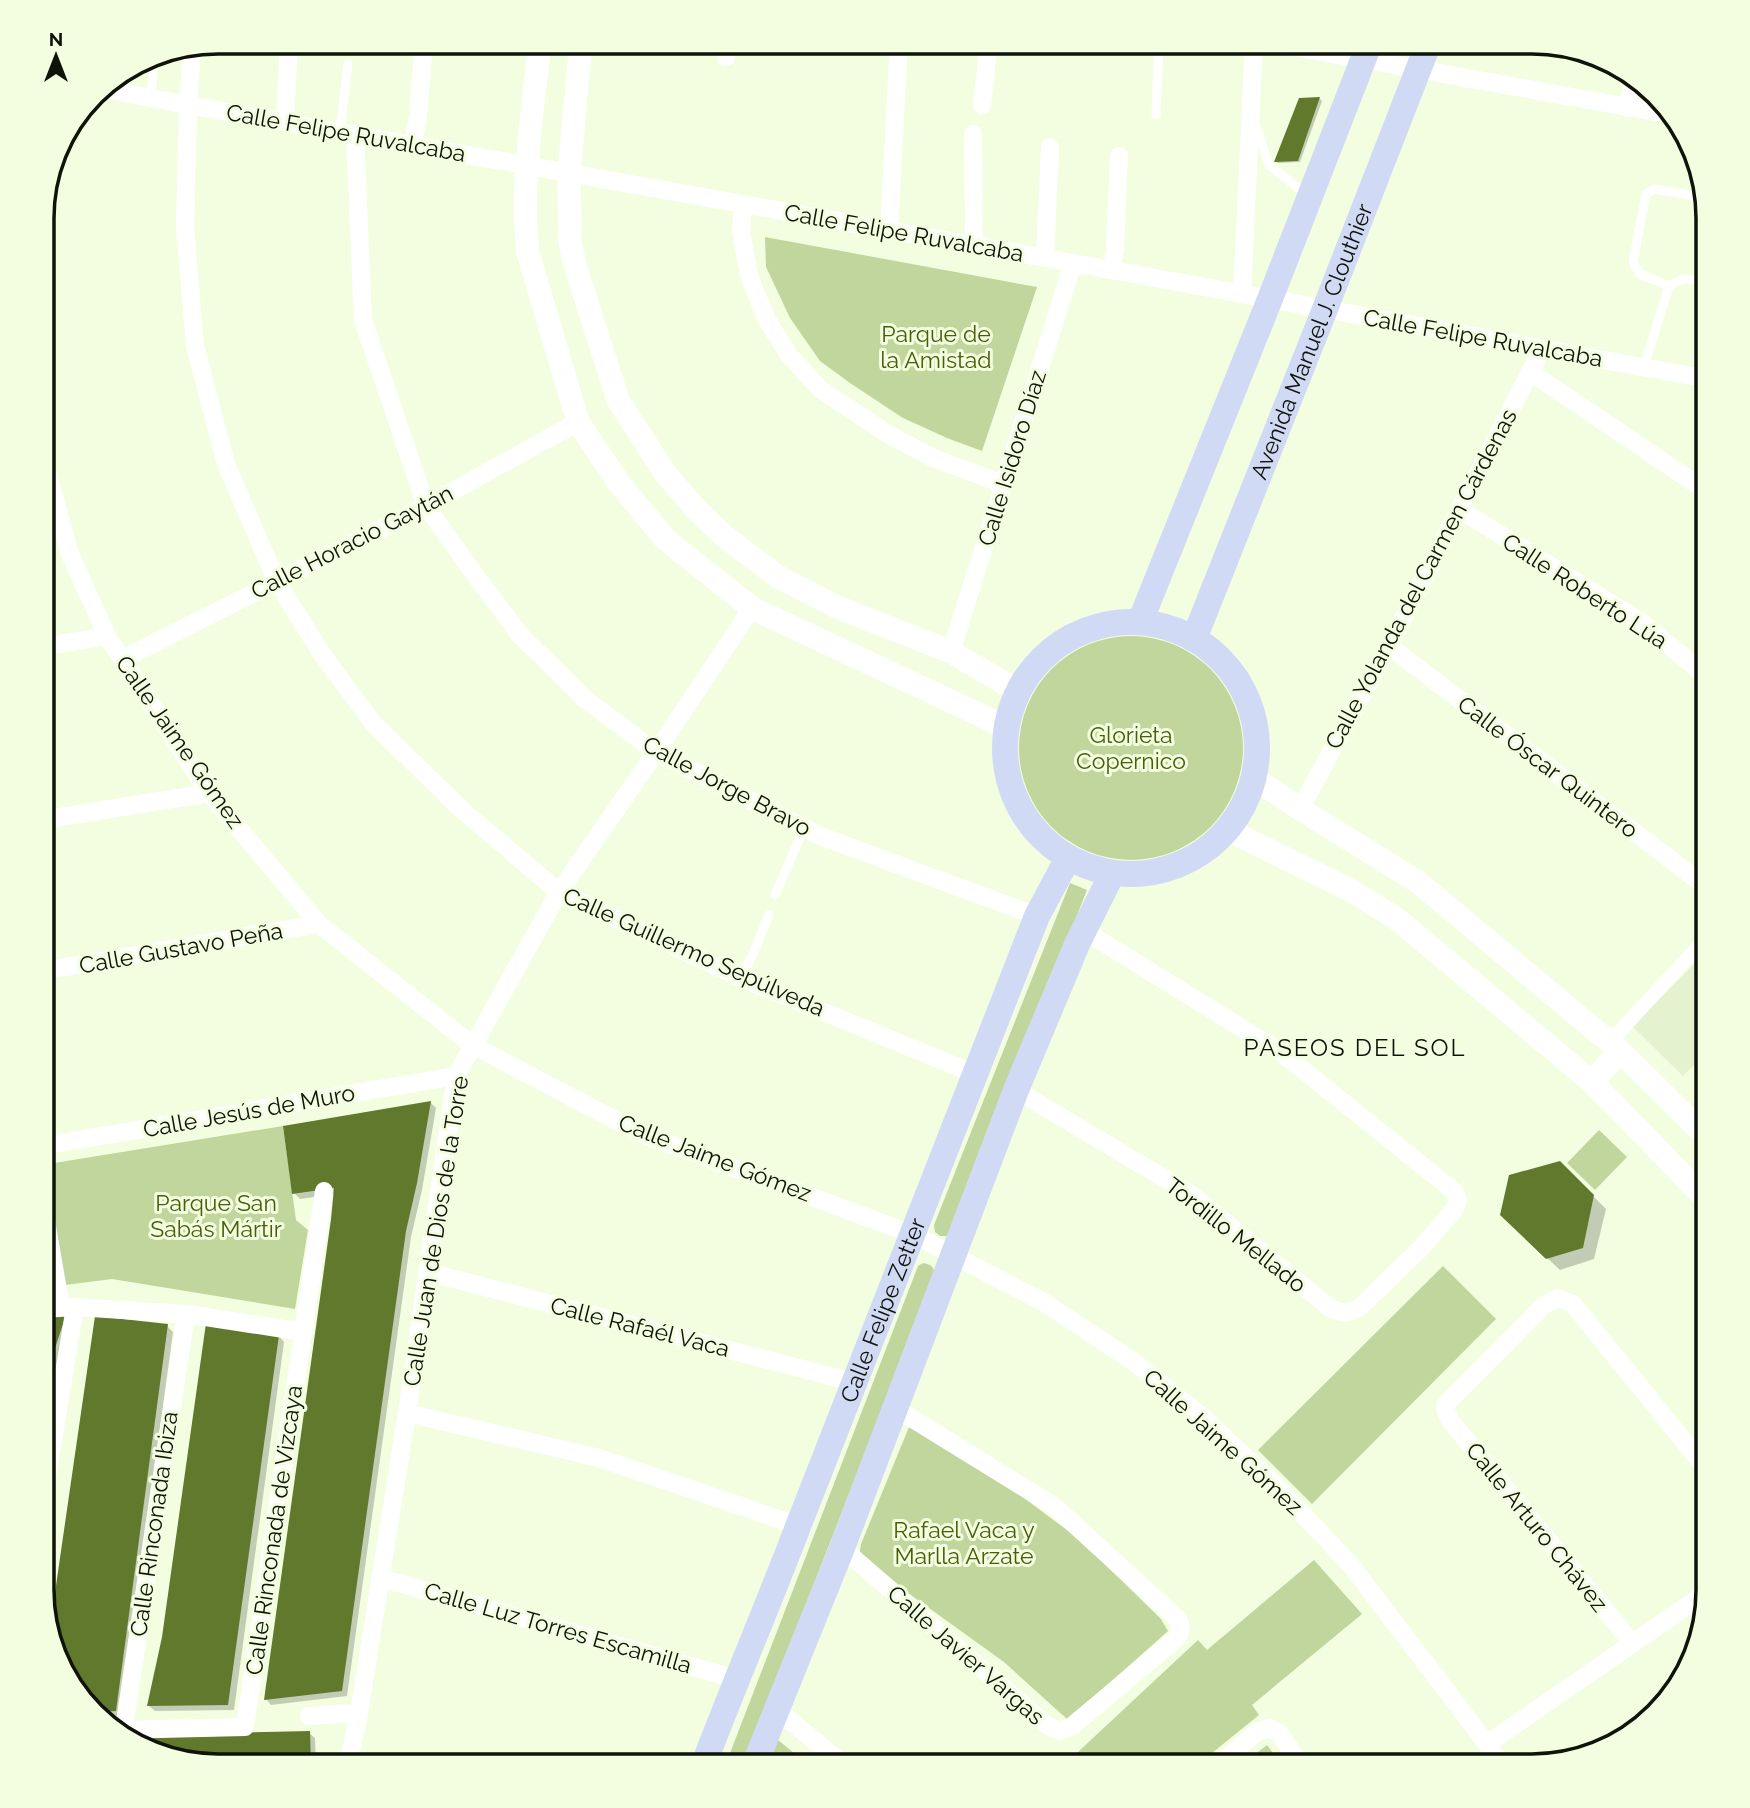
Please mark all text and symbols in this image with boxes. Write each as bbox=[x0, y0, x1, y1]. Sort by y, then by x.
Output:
north arrow bbox=[21, 21, 91, 91]
text: N bbox=[49, 28, 63, 50]
street label: Calle Felipe Ruvalcaba bbox=[224, 98, 468, 167]
street label: Calle Felipe Ruvalcaba bbox=[782, 198, 1026, 267]
street label: Avenida Manuel J. Clouthier bbox=[1245, 200, 1378, 483]
street label: Calle Felipe Ruvalcaba bbox=[1361, 303, 1605, 372]
park label: Parque de la Amistad bbox=[880, 320, 992, 373]
street label: Calle Isidoro Díaz bbox=[972, 367, 1051, 549]
street label: Calle Yolanda del Carmen Cárdenas bbox=[1319, 404, 1522, 753]
street label: Calle Horacio Gaytán bbox=[246, 479, 457, 604]
street label: Calle Roberto Lúa bbox=[1498, 527, 1673, 654]
street label: Calle Jaime Gómez bbox=[111, 650, 250, 833]
street label: Calle Óscar Quintero bbox=[1453, 690, 1644, 843]
park label: Glorieta Copernico bbox=[1076, 721, 1186, 774]
street label: Calle Jorge Bravo bbox=[639, 730, 816, 841]
street label: Calle Guillermo Sepúlveda bbox=[559, 882, 829, 1022]
street label: Calle Gustavo Peña bbox=[77, 916, 285, 979]
district label: PASEOS DEL SOL bbox=[1243, 1033, 1467, 1062]
street label: Calle Juan de Dios de la Torre bbox=[398, 1074, 473, 1388]
street label: Calle Jesús de Muro bbox=[141, 1079, 357, 1142]
street label: Calle Jaime Gómez bbox=[615, 1108, 815, 1207]
street label: Tordillo Mellado bbox=[1161, 1171, 1312, 1298]
park label: Parque San Sabás Mártir bbox=[150, 1189, 282, 1242]
street label: Calle Felipe Zetter bbox=[834, 1214, 931, 1406]
street label: Calle Rafaél Vaca bbox=[548, 1291, 733, 1362]
street label: Calle Jaime Gómez bbox=[1138, 1363, 1308, 1520]
street label: Calle Rinconada de Vizcaya bbox=[240, 1383, 307, 1677]
street label: Calle Rinconada Ibiza bbox=[124, 1410, 183, 1638]
street label: Calle Arturo Chávez bbox=[1461, 1437, 1614, 1617]
park label: Rafael Vaca y Marlla Arzate bbox=[893, 1516, 1035, 1569]
street label: Calle Luz Torres Escamilla bbox=[421, 1576, 695, 1679]
street label: Calle Javier Vargas bbox=[883, 1579, 1050, 1730]

